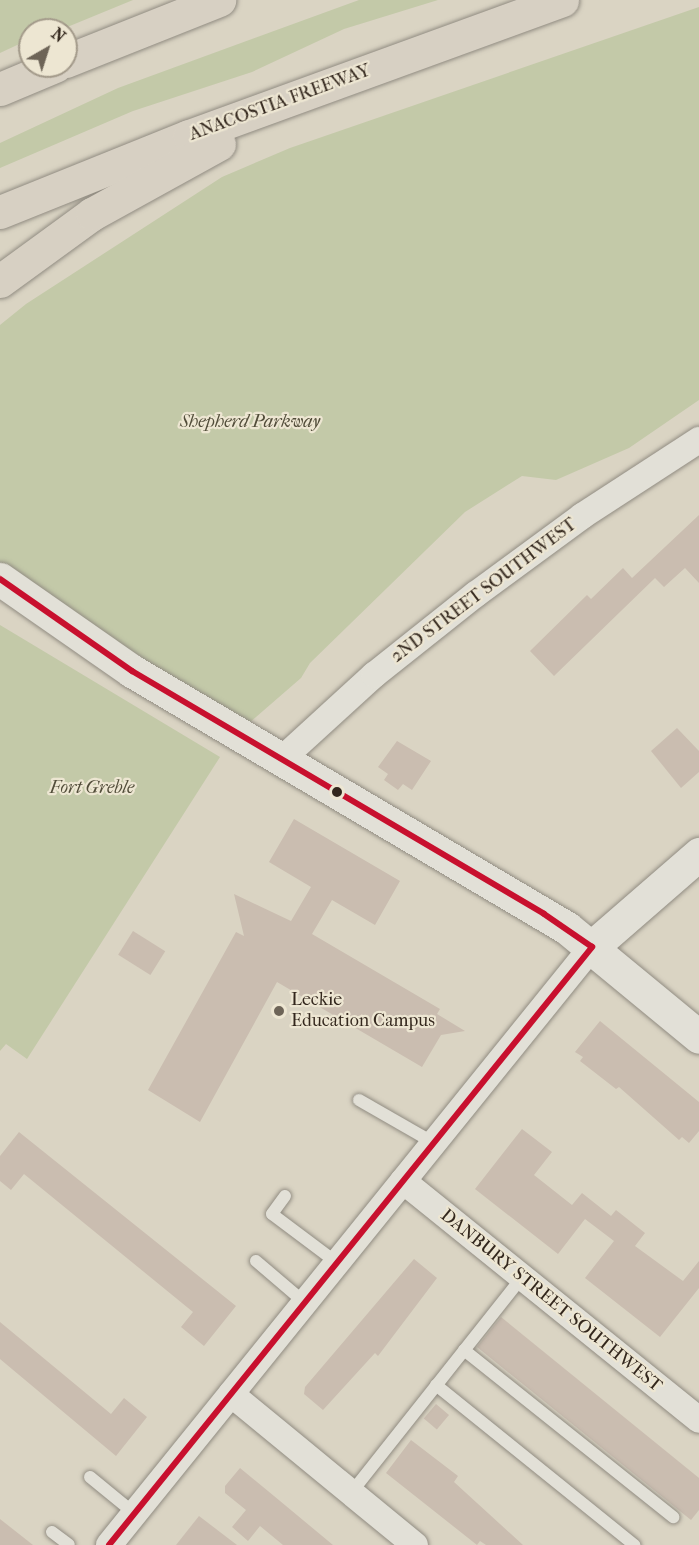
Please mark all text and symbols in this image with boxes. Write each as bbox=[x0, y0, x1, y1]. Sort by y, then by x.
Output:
north arrow bbox=[18, 18, 78, 78]
text: N bbox=[48, 24, 69, 46]
street label: ANACOSTIA FREEWAY bbox=[186, 60, 374, 146]
park label: Shepherd Parkway bbox=[180, 411, 320, 433]
street label: 2ND STREET SOUTHWEST bbox=[387, 514, 581, 668]
park label: Fort Greble bbox=[50, 777, 134, 799]
unlabelled marker bbox=[331, 786, 343, 798]
place label: Leckie Education Campus bbox=[291, 990, 435, 1032]
marker: Leckie Education Campus bbox=[272, 1004, 286, 1018]
street label: DANBURY STREET SOUTHWEST bbox=[436, 1205, 666, 1397]

